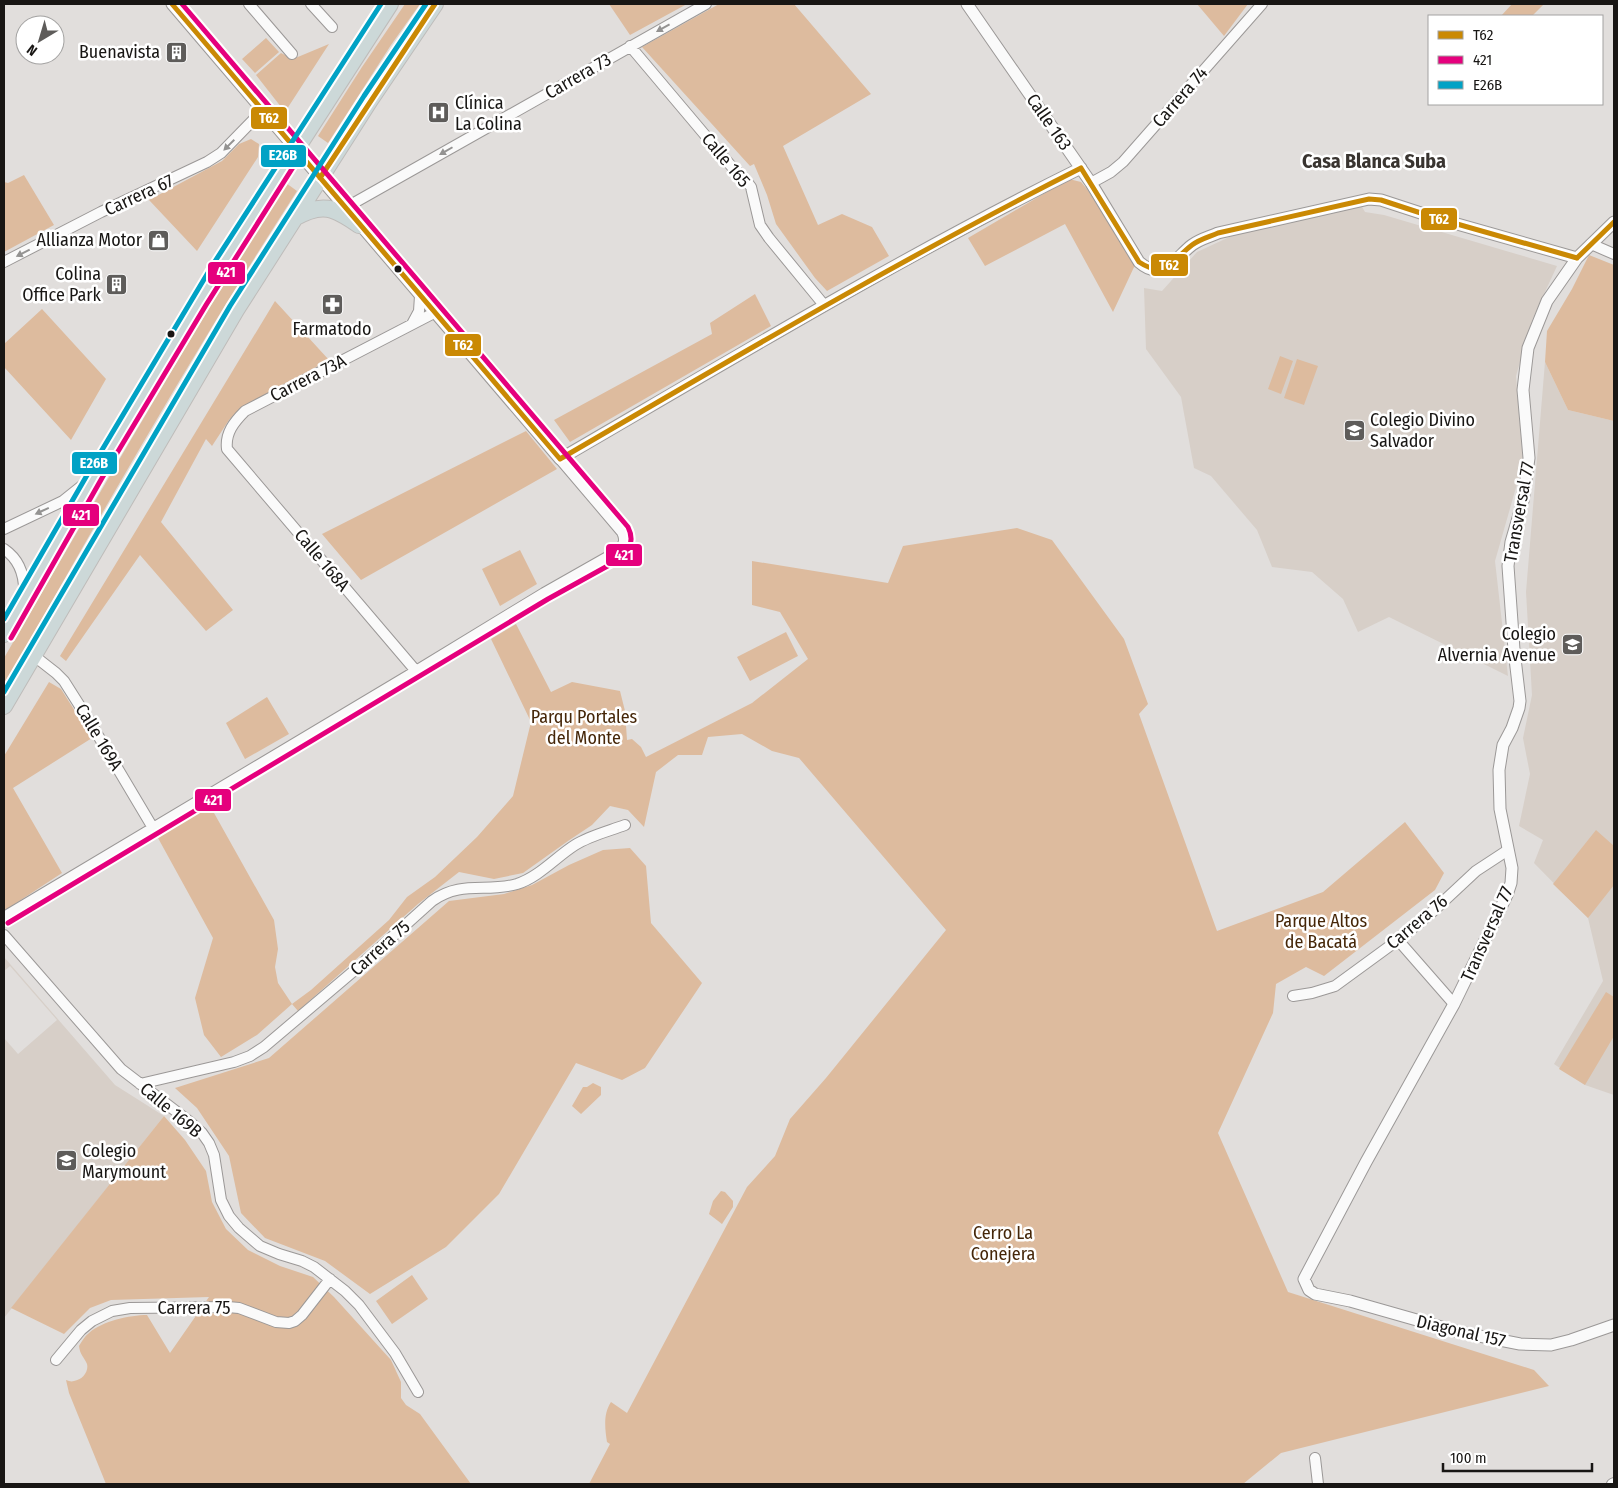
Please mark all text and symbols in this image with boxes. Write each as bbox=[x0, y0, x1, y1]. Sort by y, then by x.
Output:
north arrow bbox=[15, 15, 65, 65]
legend bbox=[1428, 15, 1603, 105]
one-way arrow bbox=[657, 23, 670, 32]
text: T62 bbox=[1473, 26, 1494, 44]
building icon: Buenavista bbox=[164, 40, 188, 64]
text: N bbox=[24, 41, 41, 59]
place label: Buenavista bbox=[79, 41, 160, 63]
street label: Carrera 73 bbox=[541, 48, 615, 104]
text: 421 bbox=[1473, 51, 1492, 69]
street label: Carrera 74 bbox=[1148, 62, 1212, 132]
text: E26B bbox=[1473, 76, 1502, 94]
street label: Calle 163 bbox=[1022, 89, 1076, 155]
place label: Clínica La Colina bbox=[455, 92, 522, 135]
hospital icon: Clínica La Colina bbox=[427, 101, 451, 125]
line badge: T62 bbox=[250, 106, 288, 130]
text: T62 bbox=[259, 110, 280, 127]
street label: Calle 165 bbox=[697, 128, 755, 192]
one-way arrow bbox=[223, 139, 235, 151]
line badge: E26B bbox=[260, 144, 307, 168]
text: E26B bbox=[269, 147, 297, 164]
one-way arrow bbox=[438, 147, 453, 155]
district label: Casa Blanca Suba bbox=[1302, 149, 1446, 173]
street label: Carrera 67 bbox=[101, 170, 177, 220]
line badge: T62 bbox=[1420, 207, 1458, 231]
text: T62 bbox=[1429, 211, 1450, 228]
shop icon: Allianza Motor bbox=[146, 228, 170, 252]
place label: Allianza Motor bbox=[37, 229, 143, 251]
one-way arrow bbox=[16, 249, 31, 257]
line badge: T62 bbox=[1150, 253, 1189, 277]
text: T62 bbox=[1159, 257, 1180, 274]
line badge: 421 bbox=[207, 261, 246, 285]
place label: Colina Office Park bbox=[22, 263, 102, 306]
text: 421 bbox=[216, 264, 236, 281]
unlabelled marker bbox=[393, 264, 403, 274]
building icon: Colina Office Park bbox=[105, 272, 129, 296]
pharmacy icon: Farmatodo bbox=[320, 292, 344, 316]
place label: Farmatodo bbox=[293, 318, 371, 340]
unlabelled marker bbox=[166, 329, 176, 339]
line badge: T62 bbox=[444, 333, 482, 357]
text: T62 bbox=[453, 337, 474, 354]
street label: Carrera 73A bbox=[266, 349, 350, 406]
place label: Colegio Divino Salvador bbox=[1370, 409, 1475, 452]
school or university icon: Colegio Divino Salvador bbox=[1342, 418, 1366, 442]
line badge: E26B bbox=[71, 451, 118, 475]
text: E26B bbox=[80, 455, 108, 472]
street label: Transversal 77 bbox=[1499, 460, 1539, 564]
line badge: 421 bbox=[62, 503, 100, 527]
one-way arrow bbox=[35, 507, 49, 515]
text: 421 bbox=[71, 507, 91, 524]
street label: Calle 168A bbox=[290, 524, 355, 596]
line badge: 421 bbox=[605, 543, 643, 567]
text: 421 bbox=[614, 547, 634, 564]
place label: Colegio Alvernia Avenue bbox=[1438, 623, 1556, 666]
school or university icon: Colegio Alvernia Avenue bbox=[1560, 632, 1584, 656]
street label: Calle 169A bbox=[71, 700, 128, 775]
park label: Parqu Portales del Monte bbox=[531, 706, 638, 749]
line badge: 421 bbox=[194, 788, 232, 812]
text: 421 bbox=[203, 792, 223, 809]
street label: Transversal 77 bbox=[1456, 883, 1518, 985]
street label: Carrera 76 bbox=[1382, 890, 1452, 954]
park label: Parque Altos de Bacatá bbox=[1275, 910, 1367, 953]
street label: Carrera 75 bbox=[346, 915, 414, 981]
street label: Calle 169B bbox=[135, 1078, 207, 1142]
place label: Colegio Marymount bbox=[82, 1140, 166, 1183]
school or university icon: Colegio Marymount bbox=[54, 1149, 78, 1173]
park label: Cerro La Conejera bbox=[971, 1222, 1035, 1265]
street label: Carrera 75 bbox=[158, 1297, 230, 1319]
street label: Diagonal 157 bbox=[1414, 1310, 1508, 1352]
scale bar bbox=[1443, 1440, 1592, 1472]
text: 100 m bbox=[1450, 1449, 1487, 1467]

